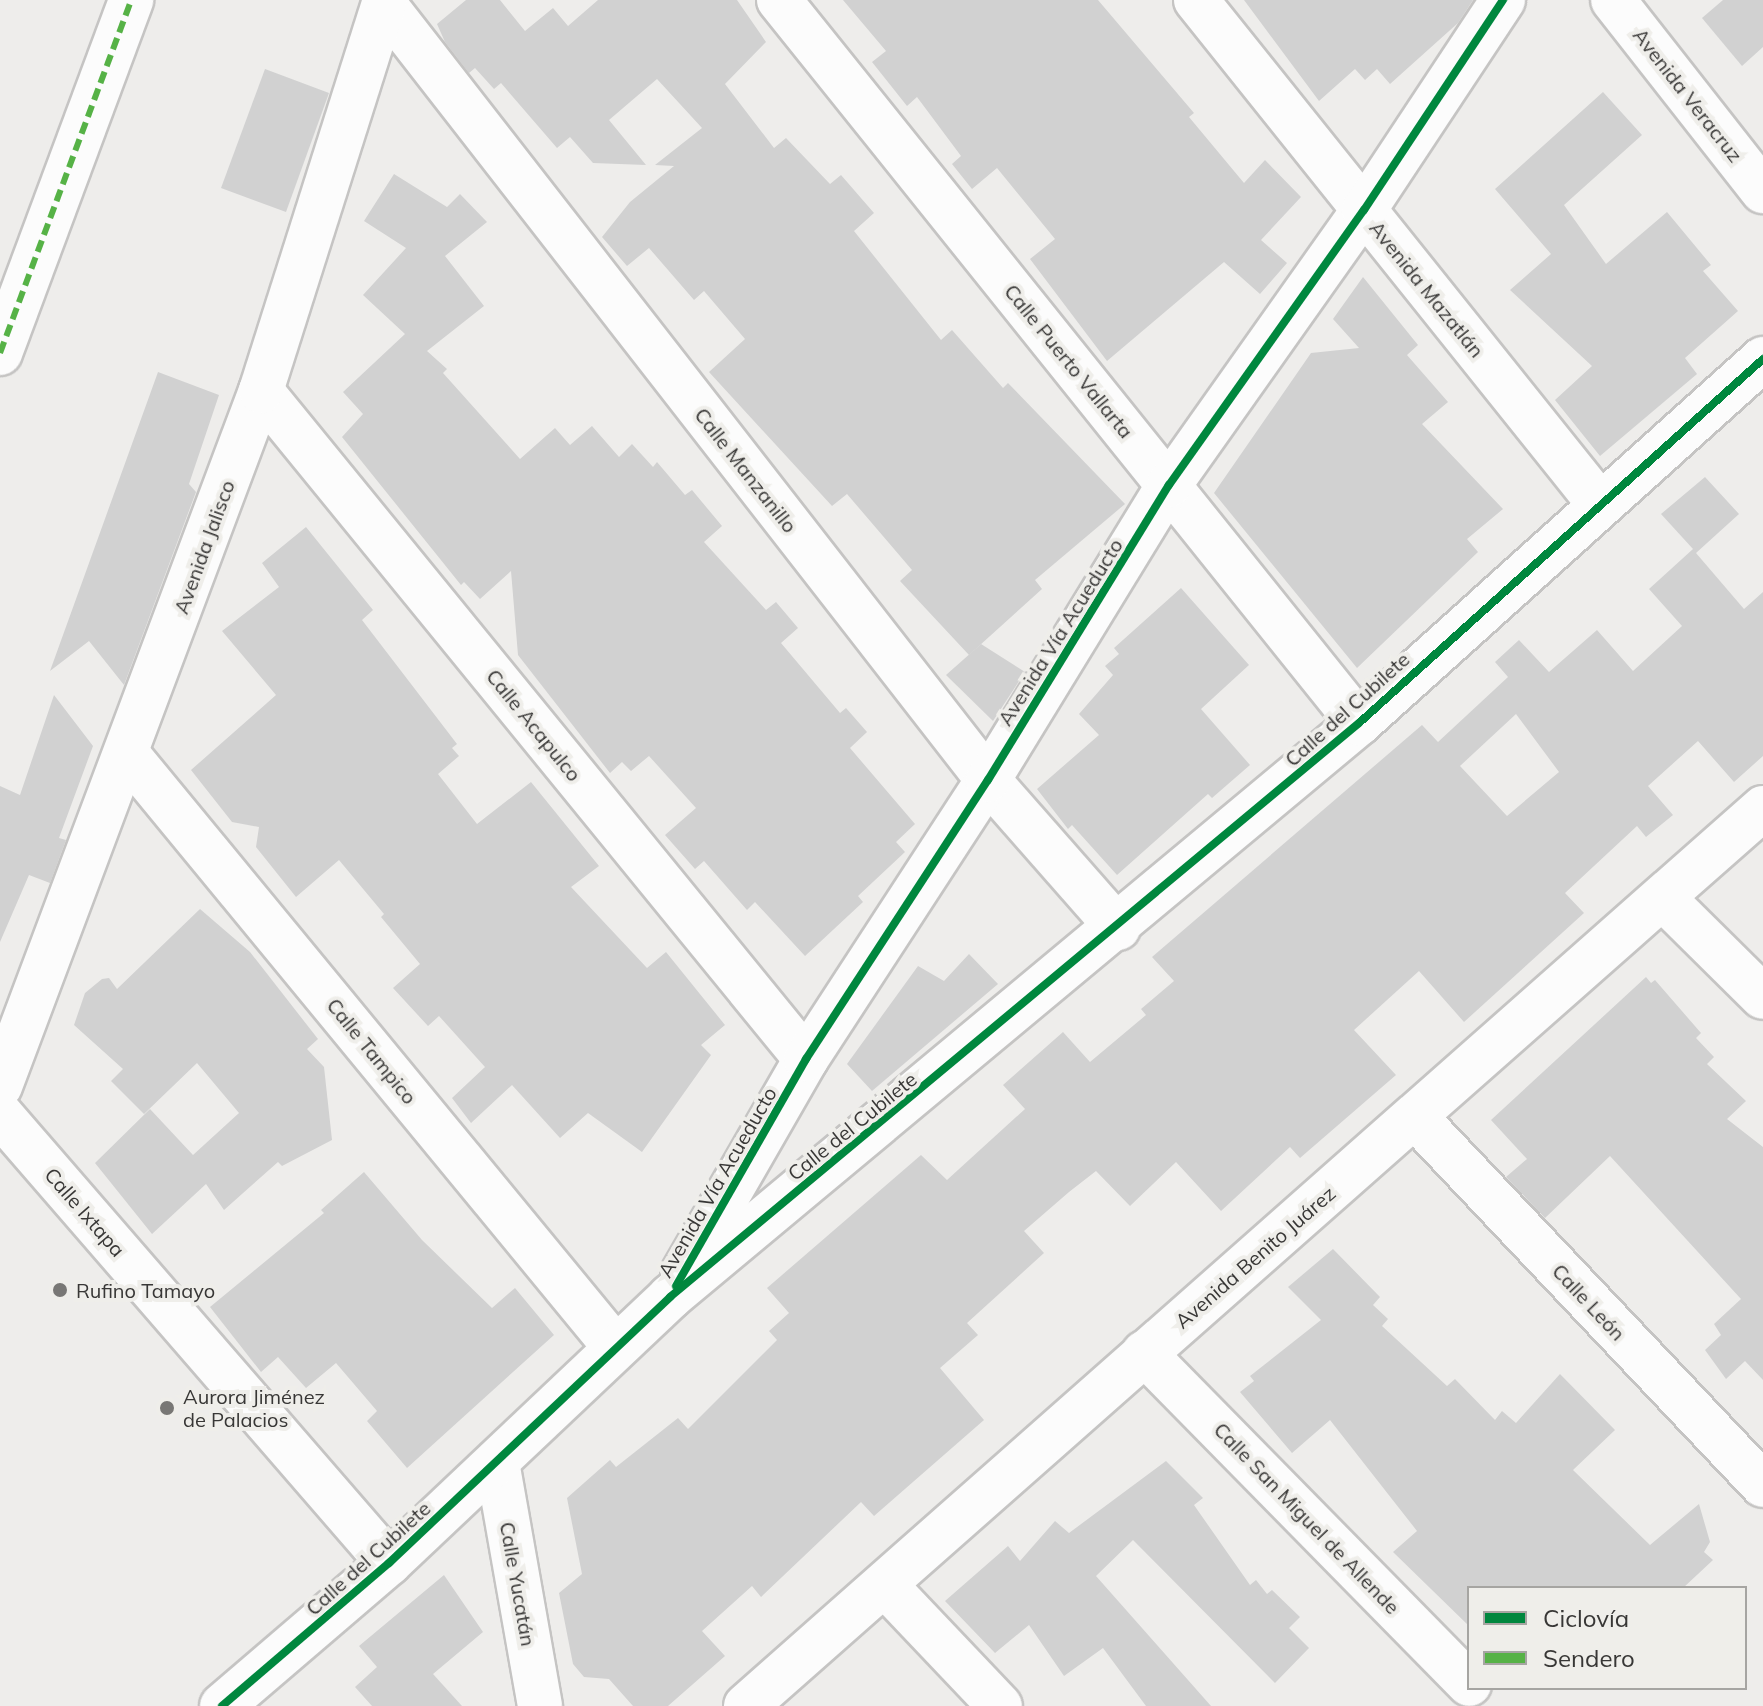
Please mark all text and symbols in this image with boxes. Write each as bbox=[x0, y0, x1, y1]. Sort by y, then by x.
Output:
street label: Avenida Veracruz bbox=[1628, 23, 1748, 167]
street label: Avenida Mazatlán bbox=[1365, 216, 1489, 362]
street label: Calle Puerto Vallarta bbox=[1000, 279, 1138, 443]
street label: Calle Manzanillo bbox=[690, 403, 802, 537]
street label: Avenida Jalisco bbox=[169, 477, 239, 617]
street label: Avenida Vía Acueducto bbox=[993, 534, 1127, 730]
street label: Calle del Cubilete bbox=[1280, 647, 1414, 771]
street label: Calle Acapulco bbox=[482, 664, 586, 786]
street label: Calle Tampico bbox=[322, 993, 422, 1109]
street label: Calle del Cubilete bbox=[783, 1067, 921, 1185]
street label: Avenida Vía Acueducto bbox=[653, 1083, 781, 1281]
street label: Calle Ixtapa bbox=[40, 1163, 130, 1261]
street label: Avenida Benito Juárez bbox=[1170, 1181, 1340, 1333]
street label: Calle León bbox=[1548, 1259, 1630, 1345]
place label: Rufino Tamayo bbox=[76, 1278, 215, 1302]
marker: Rufino Tamayo bbox=[51, 1281, 69, 1299]
place label: Aurora Jiménez de Palacios bbox=[183, 1384, 325, 1431]
marker: Aurora Jiménez de Palacios bbox=[158, 1399, 176, 1417]
street label: Calle San Miguel de Allende bbox=[1209, 1417, 1405, 1619]
street label: Calle del Cubilete bbox=[301, 1496, 435, 1620]
street label: Calle Yucatán bbox=[495, 1520, 541, 1648]
legend bbox=[1467, 1586, 1747, 1690]
text: Ciclovía bbox=[1543, 1603, 1629, 1633]
text: Sendero bbox=[1543, 1643, 1635, 1673]

